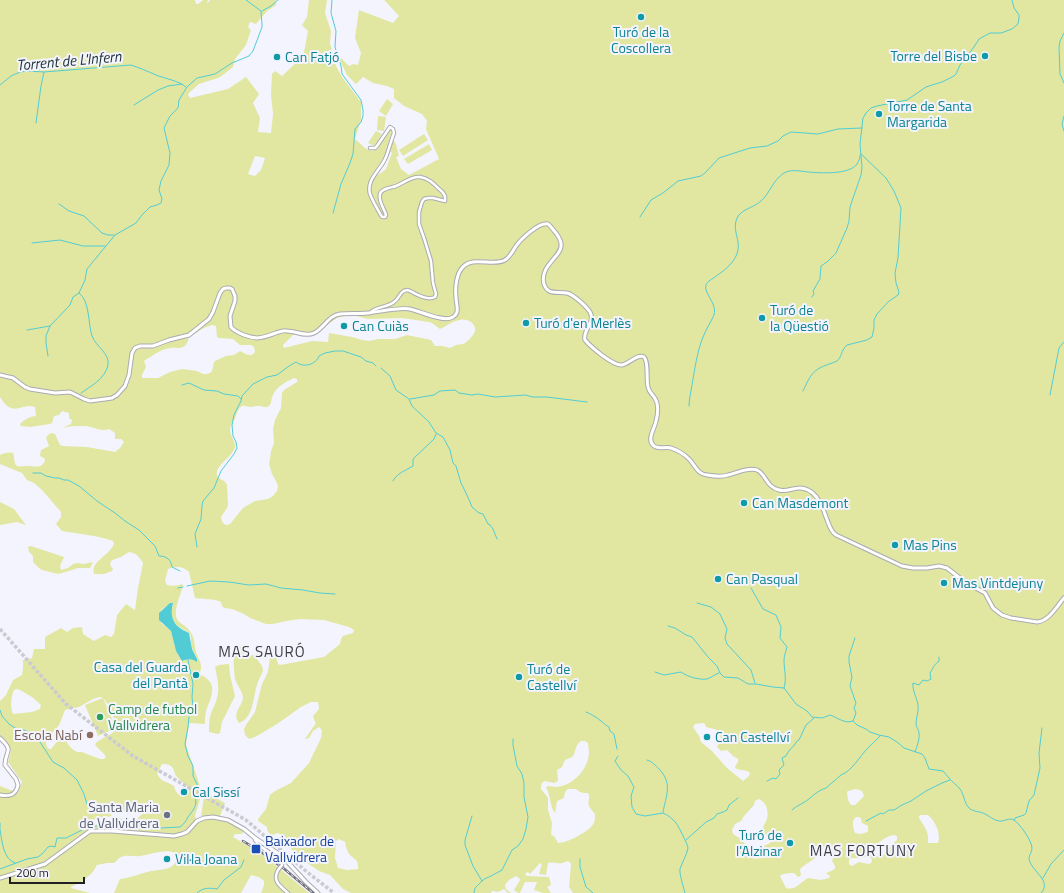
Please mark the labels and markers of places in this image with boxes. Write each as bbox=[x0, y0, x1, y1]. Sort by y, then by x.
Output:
marker: Turó de la Coscollera bbox=[636, 12, 646, 22]
place label: Turó de la Coscollera bbox=[611, 21, 671, 58]
place label: Torre del Bisbe bbox=[890, 45, 977, 66]
place label: Can Fatjó bbox=[285, 46, 340, 67]
marker: Torre del Bisbe bbox=[980, 51, 990, 61]
marker: Can Fatjó bbox=[272, 52, 282, 62]
place label: Torre de Santa Margarida bbox=[887, 95, 972, 132]
marker: Torre de Santa Margarida bbox=[874, 109, 884, 119]
place label: Turó de la Qüestió bbox=[770, 299, 829, 336]
place label: Turó d'en Merlès bbox=[534, 312, 631, 333]
marker: Turó de la Qüestió bbox=[757, 313, 767, 323]
place label: Can Cuiàs bbox=[352, 315, 409, 336]
marker: Turó d'en Merlès bbox=[521, 318, 531, 328]
marker: Can Cuiàs bbox=[339, 321, 349, 331]
place label: Can Masdemont bbox=[752, 492, 849, 513]
marker: Can Masdemont bbox=[739, 498, 749, 508]
place label: Mas Pins bbox=[903, 534, 957, 555]
marker: Mas Pins bbox=[890, 540, 900, 550]
place label: Can Pasqual bbox=[726, 568, 798, 589]
place label: Mas Vintdejuny bbox=[952, 572, 1043, 593]
marker: Can Pasqual bbox=[713, 574, 723, 584]
marker: Mas Vintdejuny bbox=[939, 578, 949, 588]
place label: Casa del Guarda del Pantà bbox=[94, 656, 188, 693]
place label: Turó de Castellví bbox=[527, 658, 577, 695]
marker: Casa del Guarda del Pantà bbox=[191, 670, 201, 680]
marker: Turó de Castellví bbox=[514, 672, 524, 682]
place label: Camp de futbol Vallvidrera bbox=[108, 698, 197, 735]
marker: Camp de futbol Vallvidrera bbox=[95, 712, 105, 722]
place label: Escola Nabí bbox=[14, 724, 83, 745]
place label: Can Castellví bbox=[715, 726, 791, 747]
marker: Escola Nabí bbox=[85, 730, 95, 740]
marker: Can Castellví bbox=[702, 732, 712, 742]
place label: Cal Sissí bbox=[192, 781, 241, 802]
marker: Cal Sissí bbox=[179, 787, 189, 797]
place label: Santa Maria de Vallvidrera bbox=[79, 796, 159, 833]
marker: Santa Maria de Vallvidrera bbox=[162, 810, 172, 820]
place label: Turó de l'Alzinar bbox=[736, 824, 782, 861]
place label: Baixador de Vallvidrera bbox=[265, 830, 334, 867]
marker: Turó de l'Alzinar bbox=[785, 838, 795, 848]
marker: Baixador de Vallvidrera bbox=[250, 843, 262, 855]
place label: Vil·la Joana bbox=[175, 848, 237, 869]
marker: Vil·la Joana bbox=[162, 854, 172, 864]

